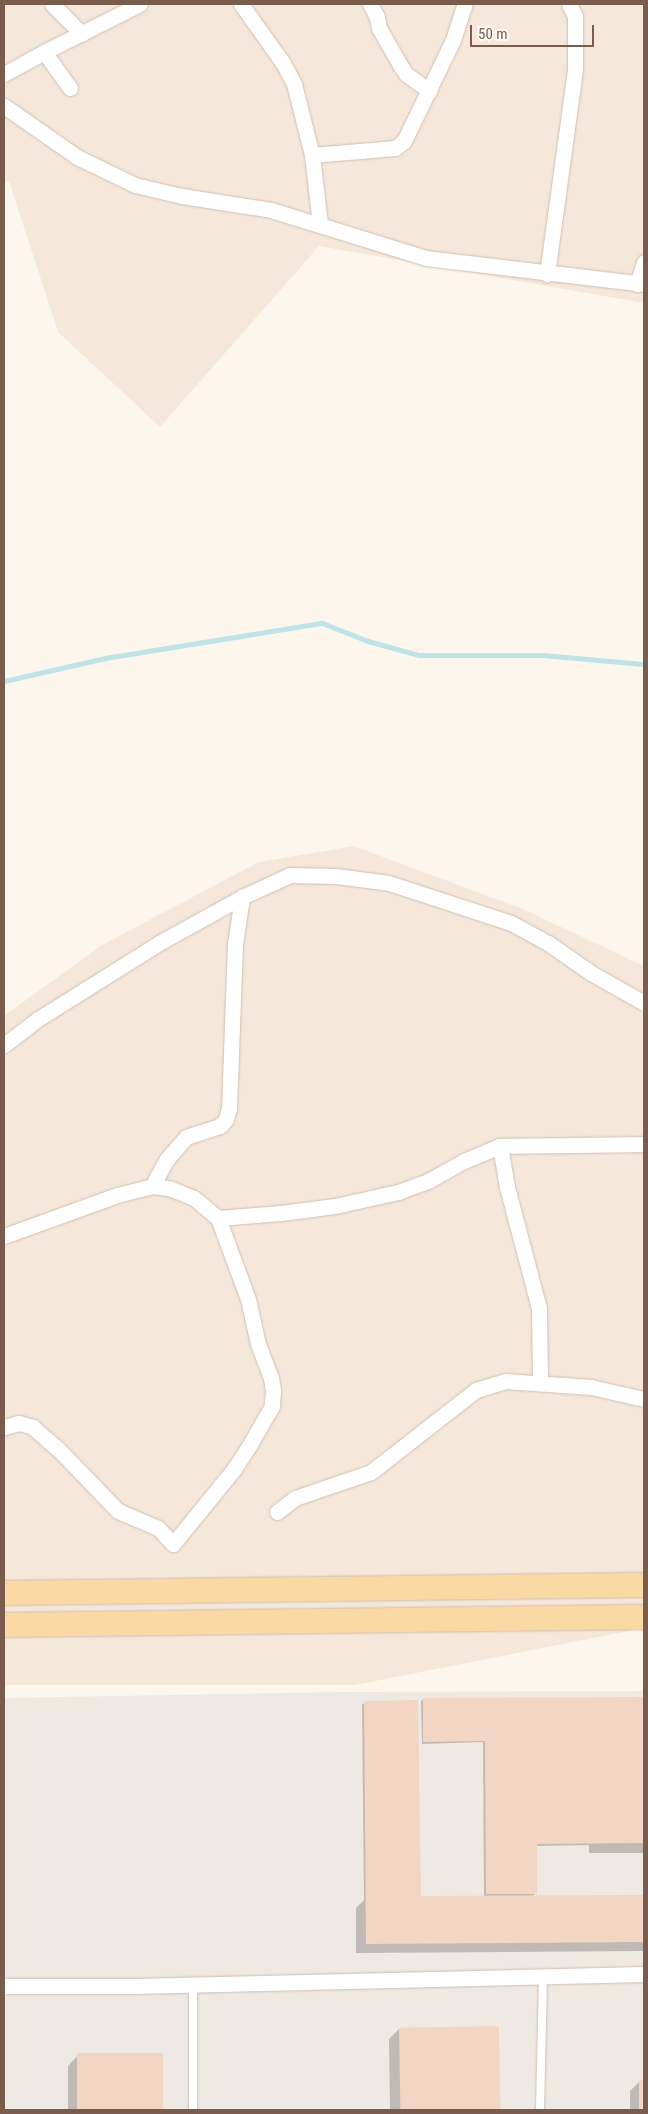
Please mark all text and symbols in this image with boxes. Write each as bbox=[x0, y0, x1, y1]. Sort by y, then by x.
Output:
scale bar bbox=[473, 15, 597, 47]
text: 50 m bbox=[478, 25, 508, 43]

